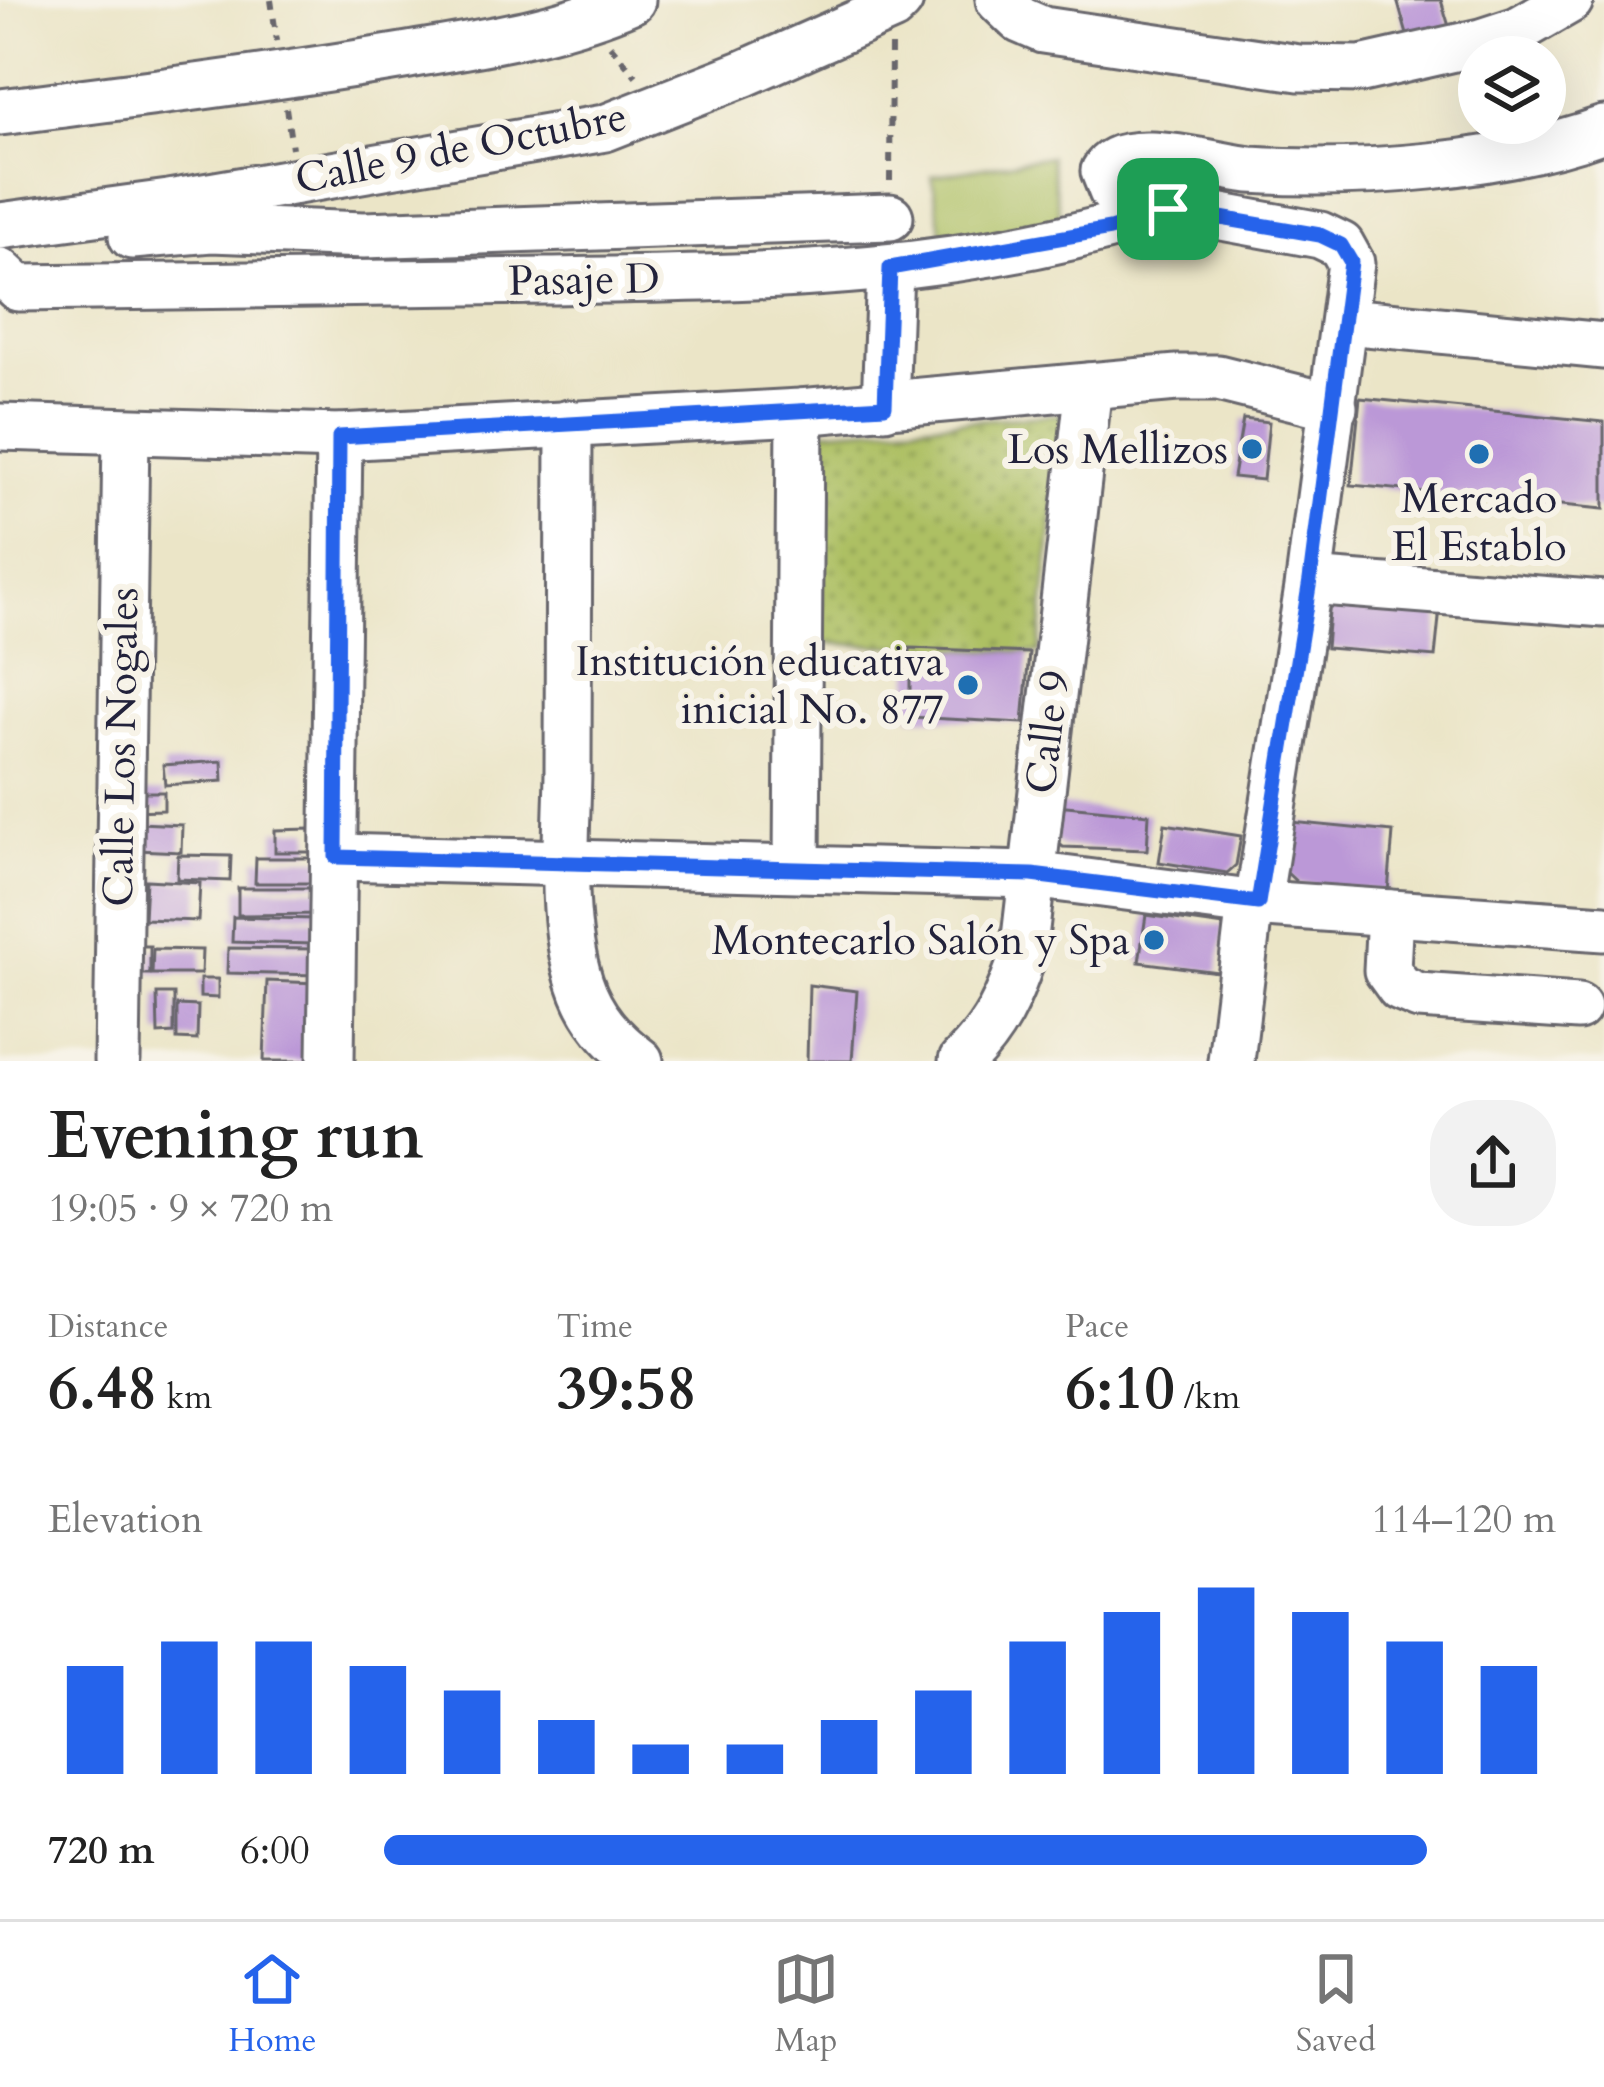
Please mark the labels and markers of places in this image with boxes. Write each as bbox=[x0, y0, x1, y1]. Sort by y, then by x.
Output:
pin bbox=[1117, 158, 1219, 260]
place label: Los Mellizos bbox=[1007, 421, 1228, 478]
marker: Los Mellizos bbox=[1239, 436, 1265, 462]
marker: Mercado El Establo bbox=[1466, 441, 1492, 467]
place label: Mercado El Establo bbox=[1391, 470, 1567, 575]
place label: Institución educativa inicial No. 877 bbox=[575, 633, 944, 738]
marker: Institución educativa inicial No. 877 bbox=[955, 672, 981, 698]
place label: Montecarlo Salón y Spa bbox=[711, 912, 1130, 969]
marker: Montecarlo Salón y Spa bbox=[1141, 927, 1167, 953]

